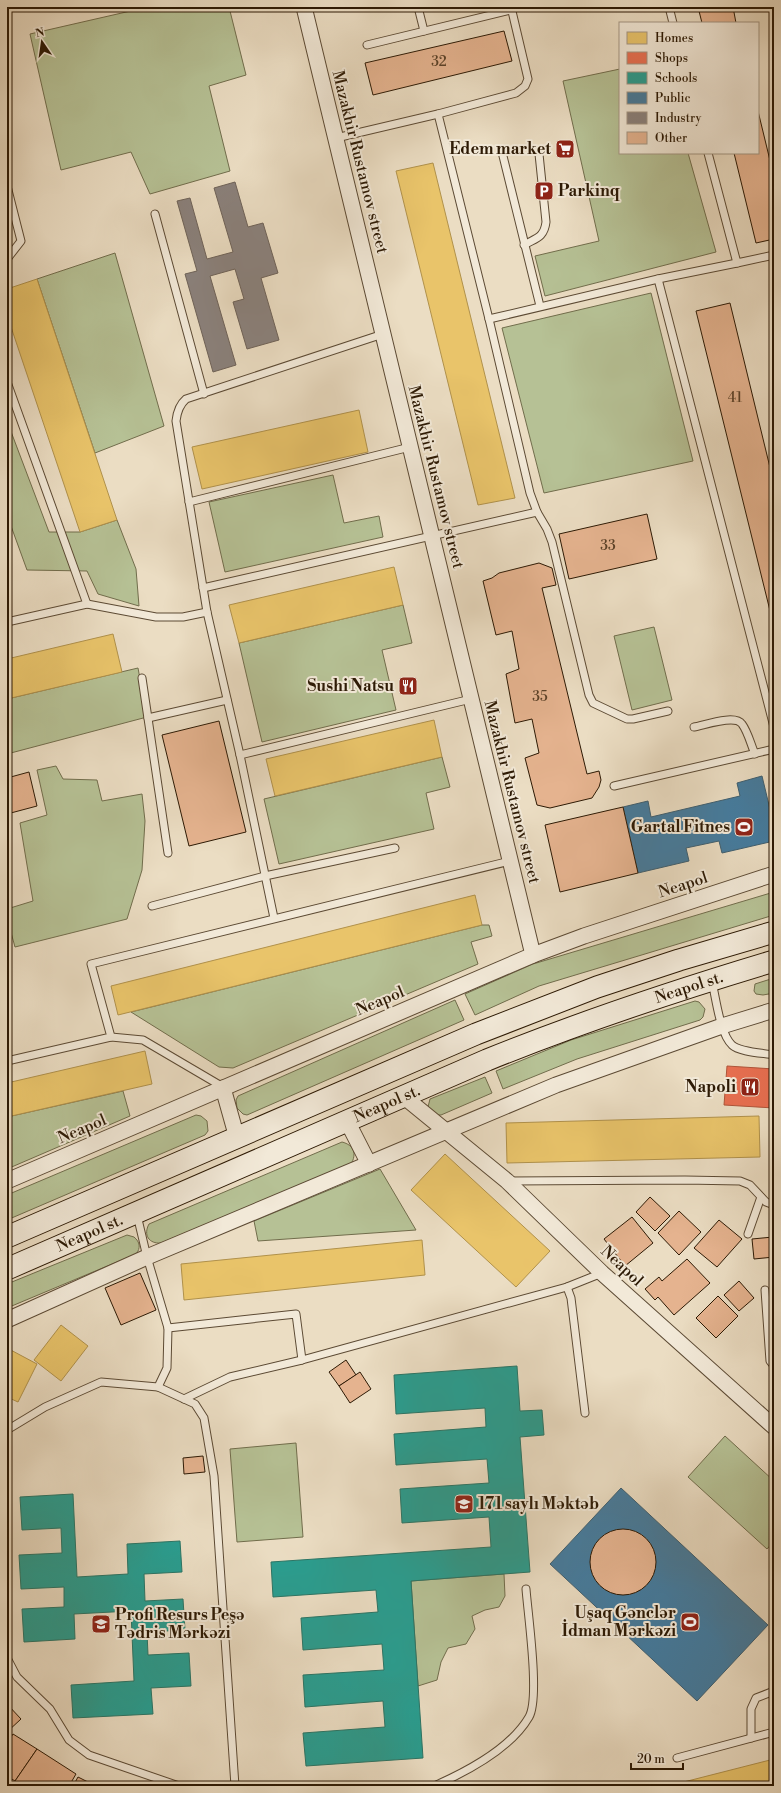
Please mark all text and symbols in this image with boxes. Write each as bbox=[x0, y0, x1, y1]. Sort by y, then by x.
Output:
north arrow bbox=[22, 22, 62, 62]
legend bbox=[619, 22, 759, 154]
text: N bbox=[34, 25, 46, 41]
text: Homes bbox=[655, 31, 693, 46]
text: Shops bbox=[655, 51, 688, 66]
house number: 32 bbox=[431, 53, 447, 71]
street label: Mazakhir Rustamov street bbox=[328, 68, 393, 256]
text: Schools bbox=[655, 71, 697, 86]
text: Public bbox=[655, 91, 691, 106]
text: Industry bbox=[655, 111, 702, 126]
text: Other bbox=[655, 131, 687, 146]
supermarket icon: Edem market bbox=[554, 138, 576, 160]
place label: Edem market bbox=[449, 139, 551, 159]
parking icon: Parkinq bbox=[533, 180, 555, 202]
place label: Parkinq bbox=[558, 181, 620, 201]
street label: Mazakhir Rustamov street bbox=[404, 383, 469, 571]
house number: 41 bbox=[728, 389, 742, 407]
house number: 33 bbox=[600, 537, 616, 555]
restaurant icon: Sushi Natsu bbox=[397, 675, 419, 697]
place label: Sushi Natsu bbox=[307, 676, 394, 696]
house number: 35 bbox=[532, 688, 548, 706]
street label: Mazakhir Rustamov street bbox=[480, 698, 545, 886]
sports icon: Gartal Fitnes bbox=[733, 816, 755, 838]
place label: Gartal Fitnes bbox=[631, 817, 730, 837]
street label: Neapol bbox=[656, 868, 711, 902]
street label: Neapol st. bbox=[652, 967, 725, 1008]
street label: Neapol bbox=[353, 982, 408, 1020]
restaurant icon: Napoli bbox=[739, 1076, 761, 1098]
place label: Napoli bbox=[685, 1077, 736, 1097]
street label: Neapol st. bbox=[350, 1080, 423, 1127]
street label: Neapol bbox=[55, 1110, 110, 1148]
street label: Neapol st. bbox=[53, 1210, 126, 1256]
street label: Neapol bbox=[597, 1241, 648, 1291]
school or university icon: 171 saylı Məktəb bbox=[453, 1493, 475, 1515]
place label: 171 saylı Məktəb bbox=[478, 1494, 599, 1514]
place label: Uşaq Gənclər İdman Mərkəzi bbox=[562, 1603, 676, 1641]
place label: Profi Resurs Peşə Tədris Mərkəzi bbox=[115, 1605, 245, 1643]
sports icon: Uşaq Gənclər İdman Mərkəzi bbox=[679, 1611, 701, 1633]
school or university icon: Profi Resurs Peşə Tədris Mərkəzi bbox=[90, 1613, 112, 1635]
scale bar bbox=[631, 1745, 683, 1771]
text: 20 m bbox=[637, 1752, 665, 1767]

